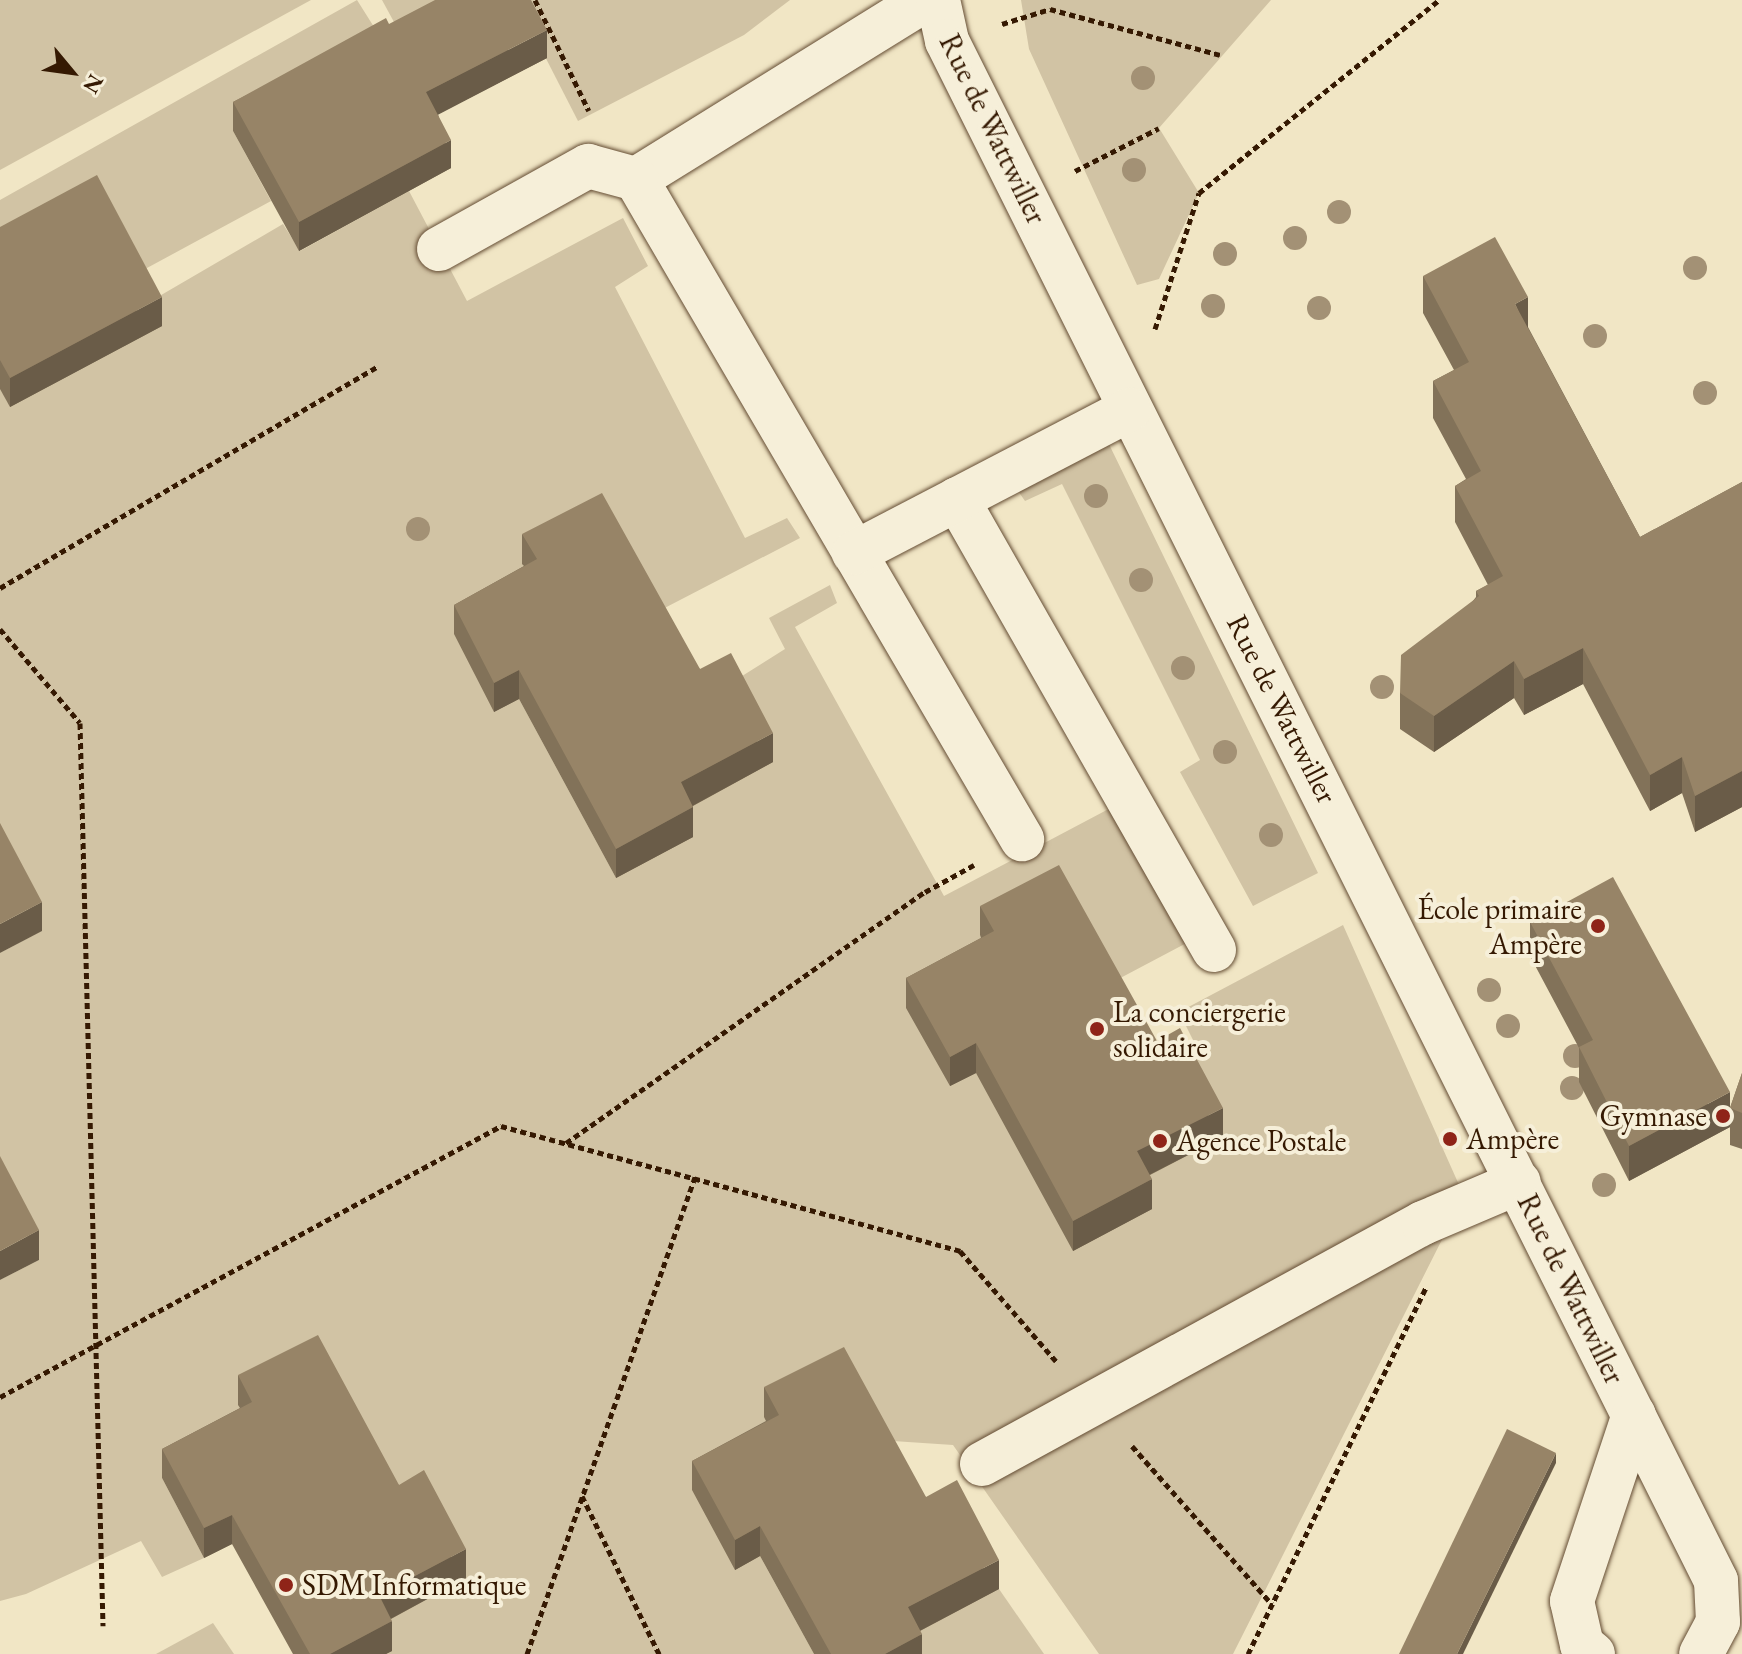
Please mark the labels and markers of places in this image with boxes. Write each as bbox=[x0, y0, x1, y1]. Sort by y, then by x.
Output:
place label: École primaire Ampère bbox=[1418, 891, 1582, 962]
marker: École primaire Ampère bbox=[1589, 917, 1607, 935]
place label: La conciergerie solidaire bbox=[1113, 994, 1286, 1064]
marker: La conciergerie solidaire bbox=[1088, 1020, 1106, 1038]
place label: Gymnase bbox=[1599, 1098, 1707, 1134]
marker: Gymnase bbox=[1714, 1107, 1732, 1125]
place label: Ampère bbox=[1466, 1121, 1559, 1157]
place label: Agence Postale bbox=[1176, 1123, 1347, 1159]
marker: Ampère bbox=[1441, 1130, 1459, 1148]
marker: Agence Postale bbox=[1151, 1132, 1169, 1150]
place label: SDM Informatique bbox=[302, 1567, 527, 1603]
marker: SDM Informatique bbox=[277, 1576, 295, 1594]

